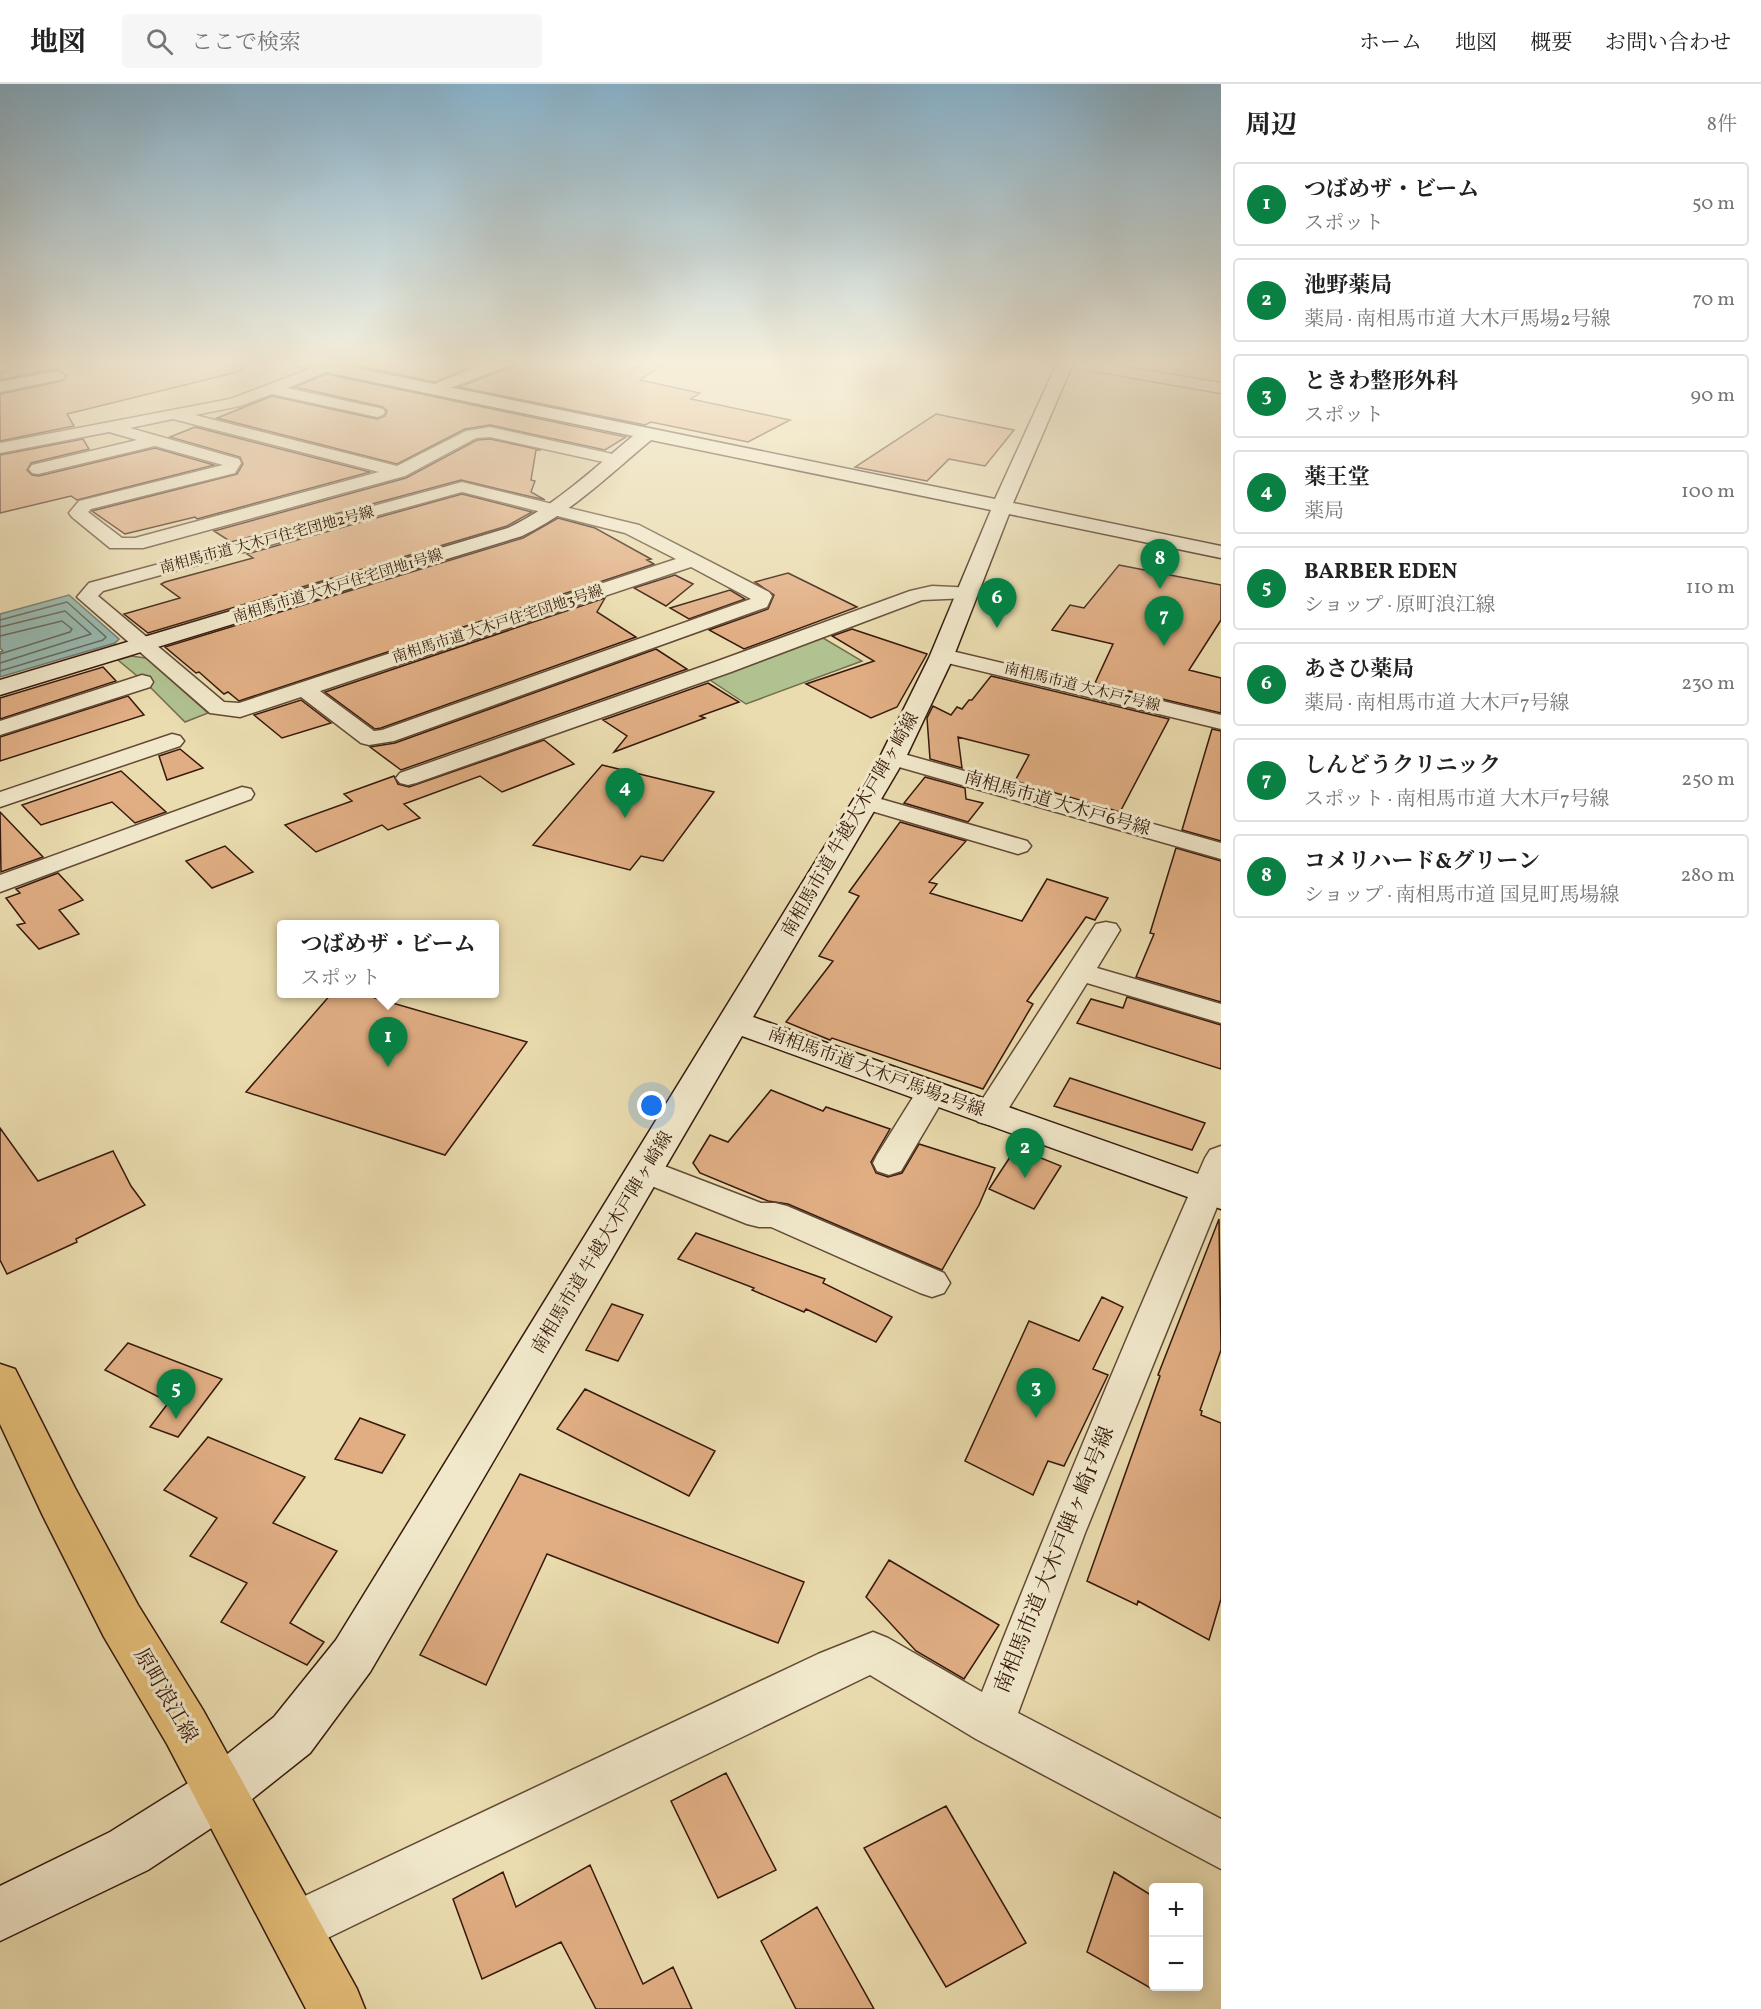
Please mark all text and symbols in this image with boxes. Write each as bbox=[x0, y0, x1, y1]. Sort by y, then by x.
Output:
search box bbox=[122, 14, 542, 68]
text: 地図 bbox=[30, 24, 86, 63]
icon: search bbox=[143, 25, 176, 58]
text: ここで検索 bbox=[191, 28, 301, 59]
text: ホーム bbox=[1359, 29, 1422, 58]
text: 地図 bbox=[1455, 29, 1497, 58]
text: 概要 bbox=[1530, 29, 1572, 58]
text: お問い合わせ bbox=[1605, 29, 1731, 58]
text: 周辺 bbox=[1245, 108, 1297, 144]
text: 8件 bbox=[1707, 111, 1737, 139]
text: つばめザ・ビーム bbox=[1304, 175, 1479, 206]
text: 1 bbox=[1262, 190, 1271, 218]
text: 50 m bbox=[1692, 190, 1735, 218]
text: スポット bbox=[1304, 210, 1384, 238]
text: 池野薬局 bbox=[1304, 271, 1392, 302]
text: 2 bbox=[1261, 286, 1272, 314]
text: 70 m bbox=[1692, 286, 1735, 314]
text: 薬局 · 南相馬市道 大木戸馬場2号線 bbox=[1304, 306, 1611, 334]
text: ときわ整形外科 bbox=[1304, 367, 1458, 398]
text: 3 bbox=[1261, 382, 1272, 410]
text: 90 m bbox=[1691, 382, 1735, 410]
text: スポット bbox=[1304, 402, 1384, 430]
text: 薬王堂 bbox=[1304, 463, 1370, 494]
text: 4 bbox=[1260, 478, 1273, 506]
text: 100 m bbox=[1681, 478, 1735, 506]
text: 薬局 bbox=[1304, 498, 1344, 526]
street label: 南相馬市道 大木戸住宅団地2号線 bbox=[158, 502, 376, 580]
pin: 8 bbox=[1140, 540, 1180, 589]
street label: 南相馬市道 大木戸住宅団地1号線 bbox=[230, 545, 446, 629]
text: BARBER EDEN bbox=[1304, 557, 1458, 588]
text: 5 bbox=[1262, 574, 1271, 602]
text: 110 m bbox=[1686, 574, 1735, 602]
pin: 6 bbox=[978, 578, 1016, 628]
street label: 南相馬市道 大木戸住宅団地3号線 bbox=[390, 581, 606, 669]
text: ショップ · 原町浪江線 bbox=[1304, 592, 1496, 620]
pin: 7 bbox=[1144, 596, 1184, 646]
text: あさひ薬局 bbox=[1304, 655, 1414, 686]
street label: 南相馬市道 大木戸7号線 bbox=[1002, 658, 1162, 718]
text: 6 bbox=[1261, 670, 1272, 698]
text: 230 m bbox=[1681, 670, 1735, 698]
text: 薬局 · 南相馬市道 大木戸7号線 bbox=[1304, 690, 1570, 718]
street label: 南相馬市道 牛越大木戸陣ヶ崎線 bbox=[776, 708, 926, 942]
text: しんどうクリニック bbox=[1304, 751, 1501, 782]
street label: 南相馬市道 大木戸6号線 bbox=[961, 765, 1153, 843]
text: 7 bbox=[1262, 766, 1271, 794]
text: 250 m bbox=[1681, 766, 1735, 794]
pin: 4 bbox=[606, 768, 644, 818]
text: スポット · 南相馬市道 大木戸7号線 bbox=[1304, 786, 1610, 814]
text: コメリハード&グリーン bbox=[1304, 847, 1540, 878]
text: 8 bbox=[1261, 862, 1272, 890]
text: 280 m bbox=[1680, 862, 1735, 890]
text: ショップ · 南相馬市道 国見町馬場線 bbox=[1304, 882, 1620, 910]
popup bbox=[277, 920, 499, 998]
text: つばめザ・ビーム bbox=[300, 930, 476, 961]
text: スポット bbox=[300, 965, 380, 993]
pin: 1 bbox=[368, 1018, 408, 1067]
street label: 南相馬市道 大木戸馬場2号線 bbox=[764, 1022, 988, 1124]
your location bbox=[637, 1091, 666, 1120]
street label: 南相馬市道 牛越大木戸陣ヶ崎線 bbox=[526, 1127, 680, 1359]
pin: 2 bbox=[1006, 1128, 1044, 1178]
pin: 3 bbox=[1016, 1368, 1056, 1418]
pin: 5 bbox=[156, 1370, 195, 1419]
street label: 南相馬市道 大木戸陣ヶ崎1号線 bbox=[988, 1422, 1122, 1698]
street label: 原町浪江線 bbox=[126, 1643, 204, 1749]
map controls bbox=[1149, 1883, 1203, 1991]
button: + bbox=[1149, 1883, 1203, 1937]
button: − bbox=[1149, 1937, 1203, 1991]

